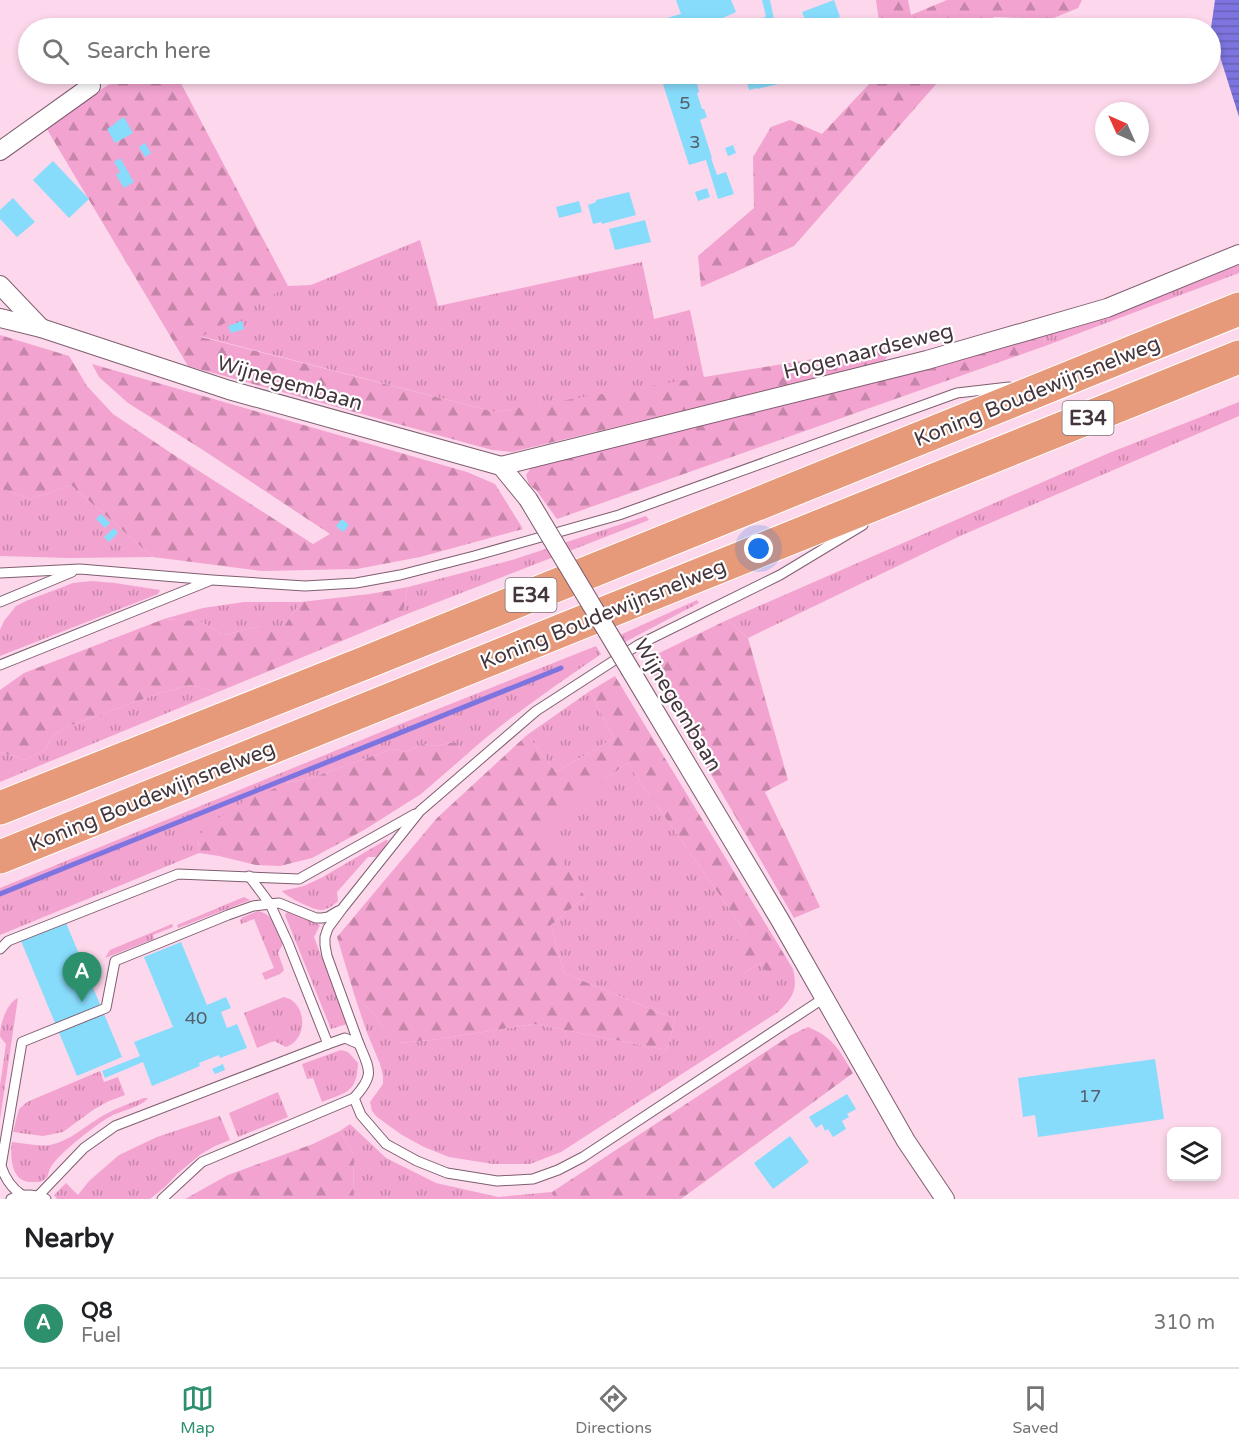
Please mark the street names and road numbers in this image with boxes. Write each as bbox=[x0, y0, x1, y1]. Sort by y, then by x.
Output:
street label: Hogenaardseweg bbox=[781, 318, 956, 385]
street label: Koning Boudewijnsnelweg bbox=[911, 331, 1164, 452]
street label: Wijnegembaan bbox=[214, 351, 366, 416]
road number: E34 bbox=[1062, 401, 1114, 435]
street label: Koning Boudewijnsnelweg bbox=[477, 554, 730, 675]
road number: E34 bbox=[506, 578, 556, 612]
street label: Wijnegembaan bbox=[628, 634, 727, 776]
street label: Koning Boudewijnsnelweg bbox=[26, 736, 279, 857]

